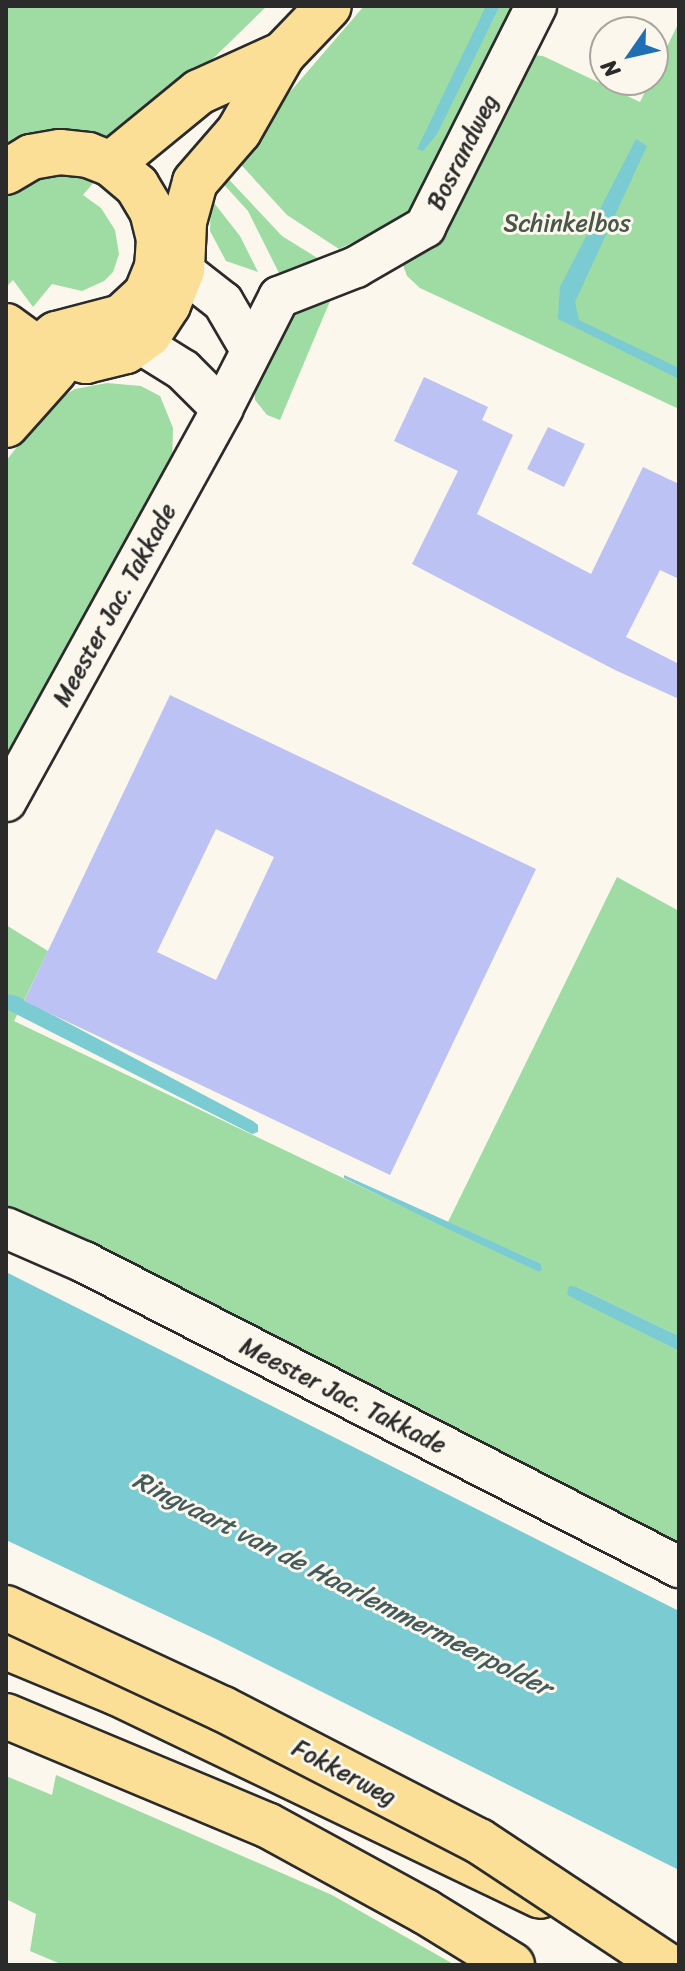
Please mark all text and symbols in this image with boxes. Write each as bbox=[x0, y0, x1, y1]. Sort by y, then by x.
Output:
north arrow bbox=[589, 16, 669, 96]
text: N bbox=[590, 51, 631, 86]
street label: Bosrandweg bbox=[422, 89, 504, 215]
park label: Schinkelbos bbox=[504, 210, 630, 238]
street label: Meester Jac. Takkade bbox=[47, 499, 183, 711]
street label: Meester Jac. Takkade bbox=[235, 1332, 451, 1460]
water label: Ringvaart van de Haarlemmermeerpolder bbox=[128, 1465, 556, 1703]
street label: Fokkerweg bbox=[287, 1734, 401, 1812]

